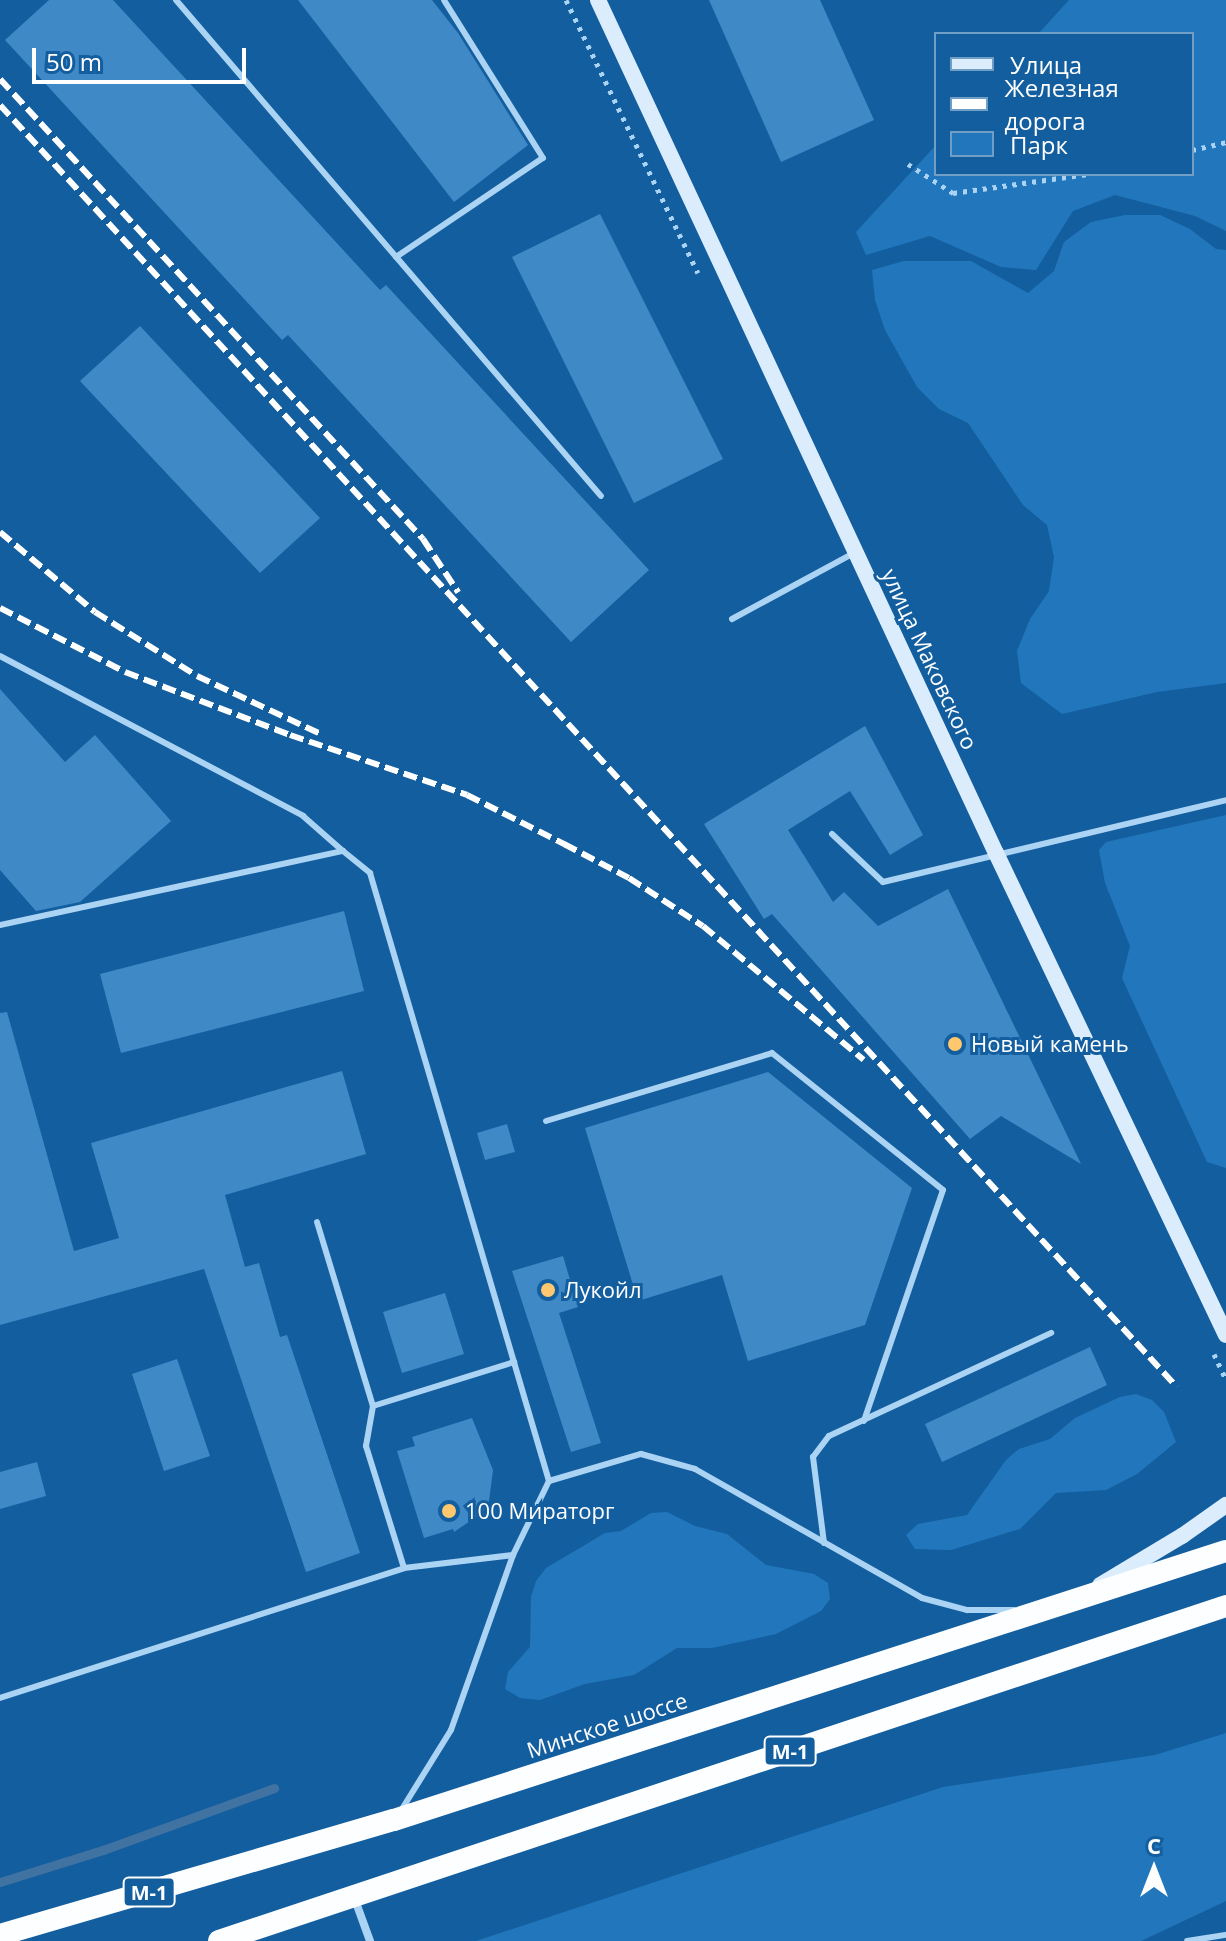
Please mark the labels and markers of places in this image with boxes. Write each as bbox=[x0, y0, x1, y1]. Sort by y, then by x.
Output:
place label: Новый камень bbox=[971, 1031, 1129, 1057]
marker: Новый камень bbox=[946, 1035, 964, 1053]
place label: Лукойл bbox=[564, 1277, 642, 1303]
marker: Лукойл bbox=[539, 1281, 557, 1299]
place label: 100 Мираторг bbox=[465, 1498, 614, 1524]
marker: 100 Мираторг bbox=[440, 1502, 458, 1520]

